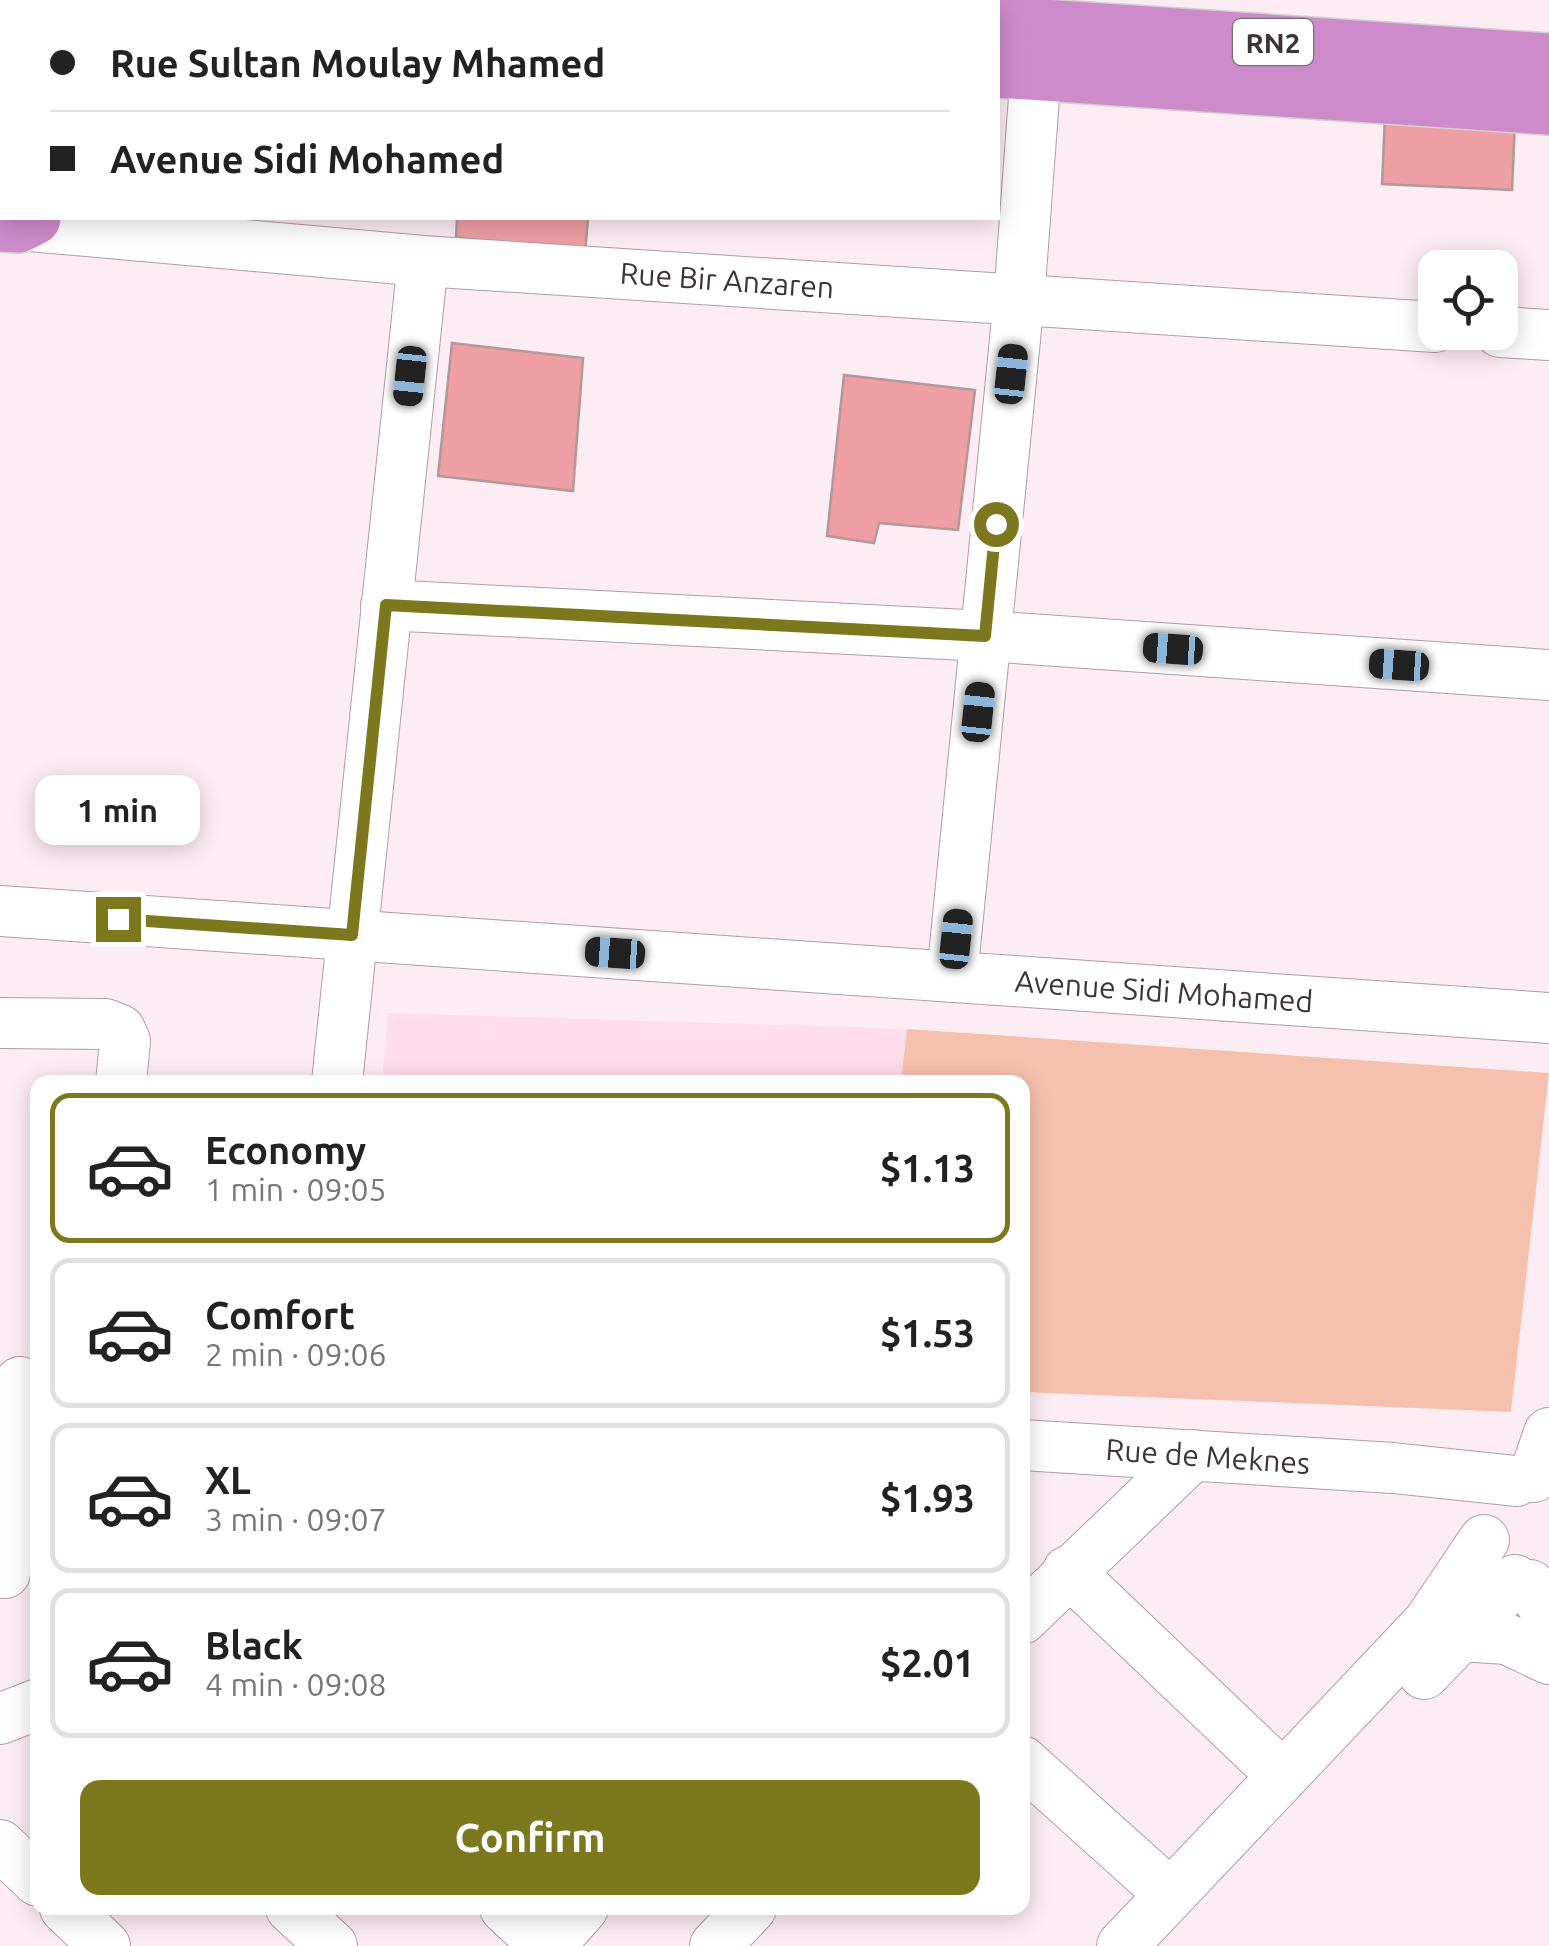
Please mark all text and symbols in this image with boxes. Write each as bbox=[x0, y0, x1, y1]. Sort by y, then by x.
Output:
road number: RN2 bbox=[1233, 19, 1313, 65]
text: Rue Sultan Moulay Mhamed bbox=[110, 42, 605, 84]
text: Avenue Sidi Mohamed bbox=[110, 138, 504, 180]
map controls bbox=[1418, 250, 1518, 350]
button: locate bbox=[1418, 250, 1518, 350]
street label: Rue Bir Anzaren bbox=[619, 256, 835, 304]
car bbox=[993, 343, 1029, 405]
car bbox=[392, 345, 428, 407]
route start bbox=[974, 502, 1019, 547]
car bbox=[1142, 632, 1204, 666]
car bbox=[1368, 648, 1430, 682]
car bbox=[960, 681, 996, 743]
callout: 1 min bbox=[36, 774, 200, 844]
text: 1 min bbox=[77, 792, 158, 828]
route end bbox=[96, 897, 141, 942]
car bbox=[938, 908, 974, 970]
car bbox=[584, 936, 646, 970]
street label: Avenue Sidi Mohamed bbox=[1014, 964, 1314, 1018]
icon: car bbox=[85, 1123, 175, 1213]
text: Economy bbox=[205, 1129, 366, 1171]
text: $1.13 bbox=[880, 1147, 975, 1189]
text: 1 min · 09:05 bbox=[205, 1171, 387, 1207]
icon: car bbox=[85, 1288, 175, 1378]
text: Comfort bbox=[205, 1294, 355, 1336]
text: $1.53 bbox=[880, 1312, 975, 1354]
text: 2 min · 09:06 bbox=[205, 1336, 387, 1372]
street label: Rue de Meknes bbox=[1105, 1432, 1311, 1480]
icon: car bbox=[85, 1453, 175, 1543]
text: XL bbox=[205, 1459, 251, 1501]
text: $1.93 bbox=[880, 1477, 975, 1519]
text: 3 min · 09:07 bbox=[205, 1501, 387, 1537]
icon: car bbox=[85, 1618, 175, 1708]
text: Black bbox=[205, 1624, 303, 1666]
text: $2.01 bbox=[880, 1642, 975, 1684]
text: 4 min · 09:08 bbox=[205, 1666, 387, 1702]
button: Confirm bbox=[80, 1780, 980, 1895]

